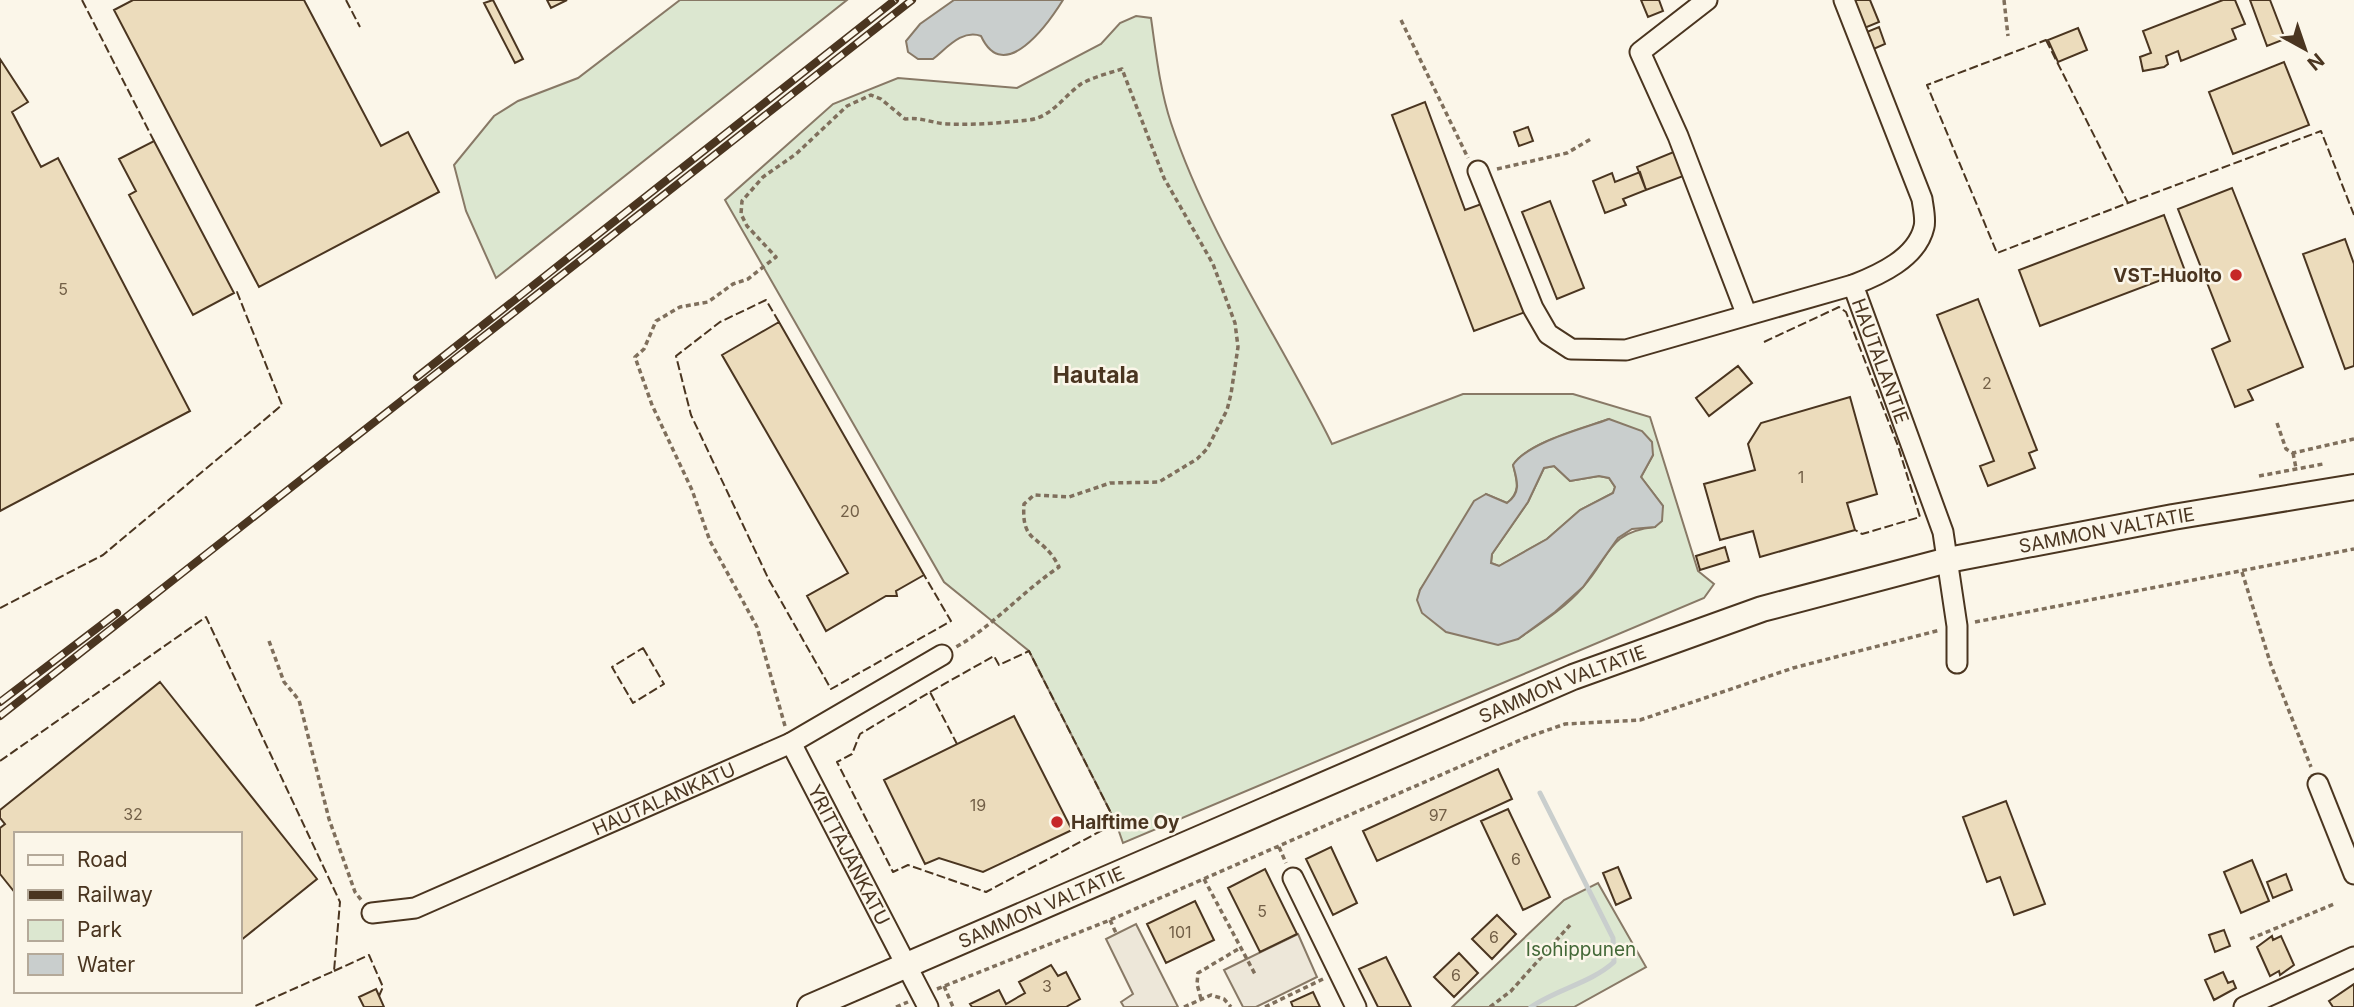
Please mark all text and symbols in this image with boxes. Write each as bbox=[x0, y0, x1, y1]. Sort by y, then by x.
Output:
north arrow bbox=[2270, 14, 2340, 84]
text: N bbox=[2303, 48, 2329, 75]
place label: VST-Huolto bbox=[2113, 264, 2222, 287]
marker: VST-Huolto bbox=[2228, 267, 2244, 283]
house number: 5 bbox=[58, 279, 68, 299]
street label: HAUTALANTIE bbox=[1847, 295, 1914, 427]
district label: Hautala bbox=[1053, 361, 1139, 389]
house number: 2 bbox=[1982, 373, 1992, 393]
house number: 1 bbox=[1798, 467, 1804, 487]
house number: 20 bbox=[840, 501, 860, 521]
street label: SAMMON VALTATIE bbox=[2017, 502, 2196, 558]
street label: SAMMON VALTATIE bbox=[1475, 640, 1649, 728]
street label: HAUTALANKATU bbox=[589, 757, 739, 840]
street label: YRITTÄJÄNKATU bbox=[803, 781, 895, 929]
house number: 19 bbox=[970, 795, 986, 815]
house number: 32 bbox=[123, 804, 143, 824]
house number: 97 bbox=[1429, 805, 1447, 825]
place label: Halftime Oy bbox=[1071, 811, 1180, 834]
marker: Halftime Oy bbox=[1049, 814, 1065, 830]
legend bbox=[14, 832, 242, 993]
text: Road bbox=[77, 847, 128, 872]
house number: 6 bbox=[1511, 849, 1521, 869]
street label: SAMMON VALTATIE bbox=[955, 861, 1128, 953]
text: Railway bbox=[77, 882, 153, 907]
house number: 5 bbox=[1257, 901, 1267, 921]
text: Park bbox=[77, 917, 122, 942]
house number: 101 bbox=[1168, 922, 1192, 942]
house number: 6 bbox=[1489, 927, 1499, 947]
park label: Isohippunen bbox=[1526, 938, 1636, 961]
text: Water bbox=[77, 952, 135, 977]
house number: 6 bbox=[1451, 965, 1461, 985]
house number: 3 bbox=[1042, 976, 1052, 996]

